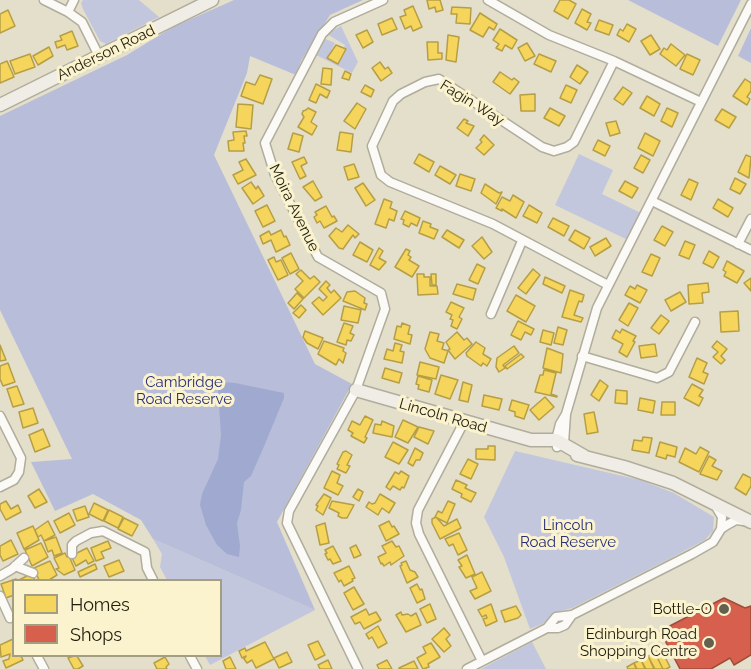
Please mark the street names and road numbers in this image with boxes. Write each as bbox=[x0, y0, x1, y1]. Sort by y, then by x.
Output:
street label: Anderson Road bbox=[54, 21, 158, 85]
street label: Fagin Way bbox=[437, 76, 507, 130]
street label: Moira Avenue bbox=[265, 161, 323, 255]
street label: Lincoln Road bbox=[397, 395, 489, 437]

